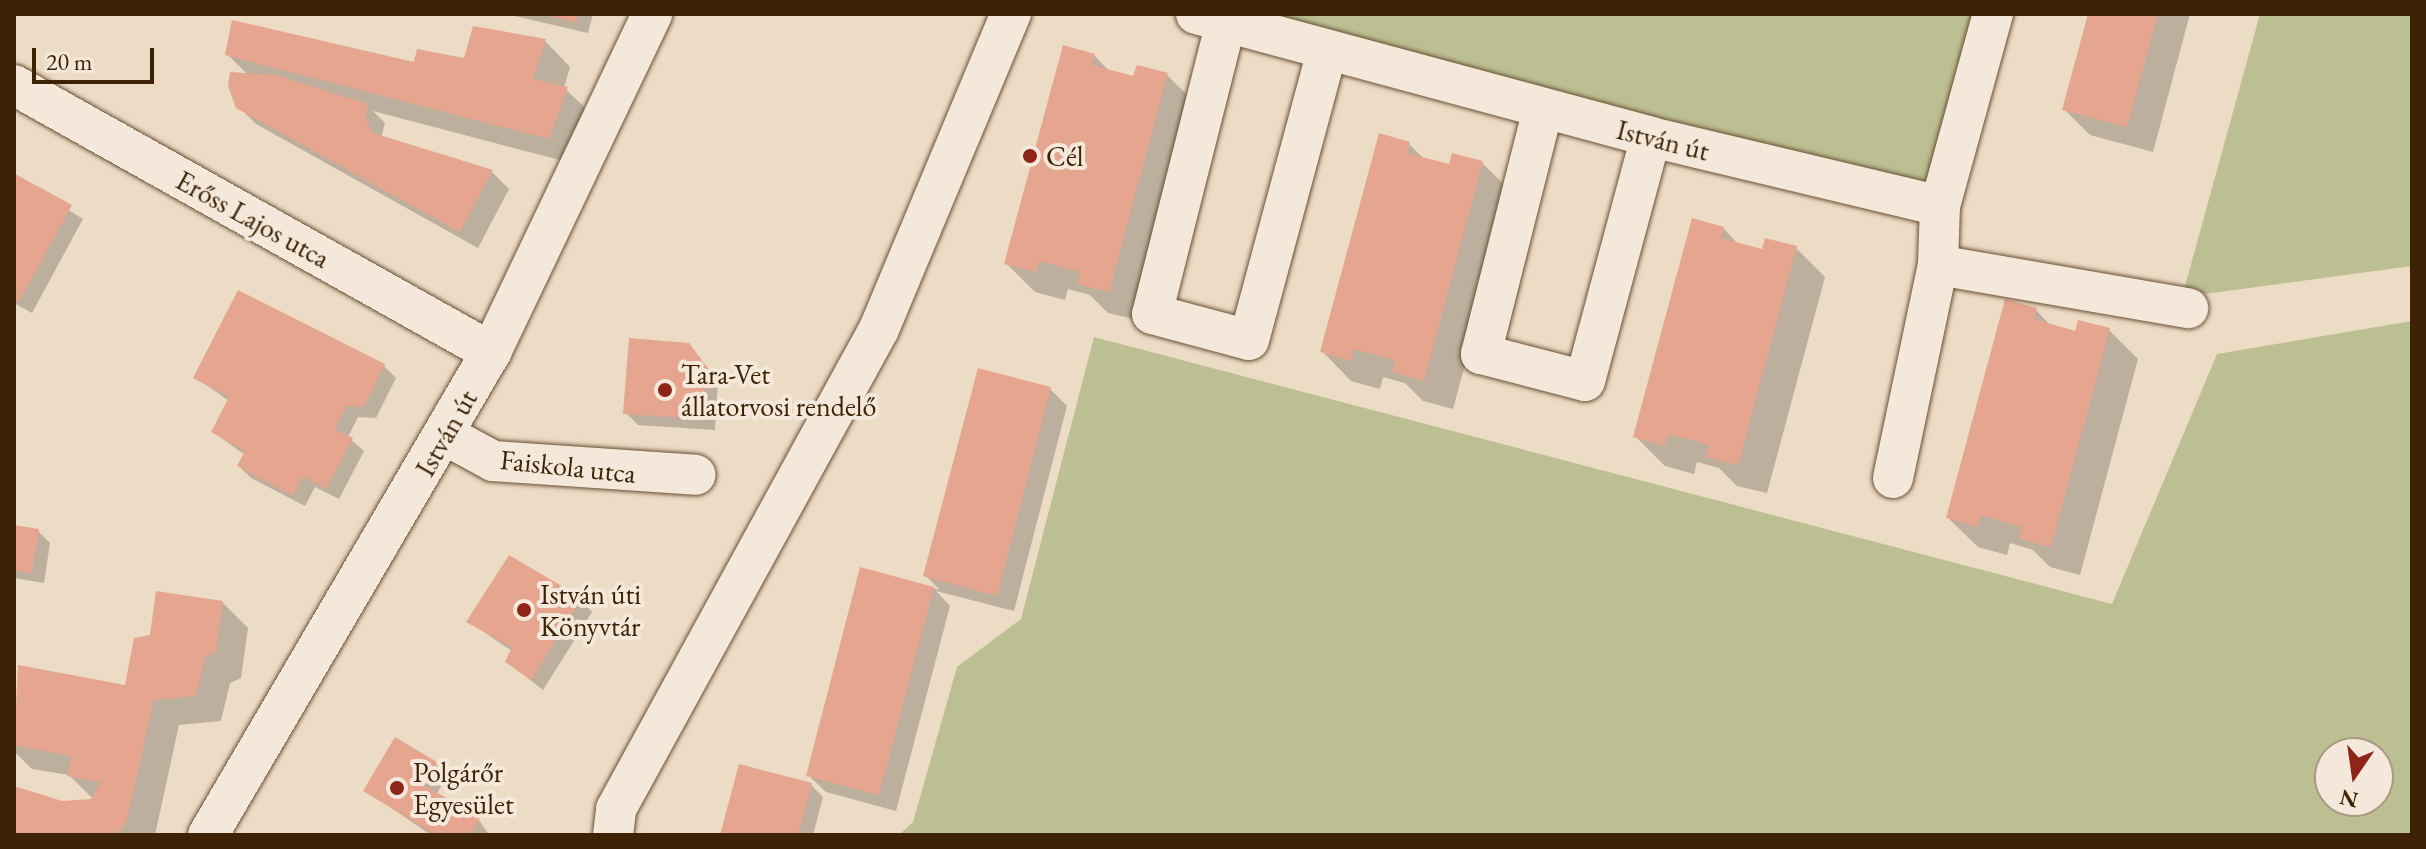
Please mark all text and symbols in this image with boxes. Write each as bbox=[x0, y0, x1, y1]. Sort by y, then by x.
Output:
scale bar bbox=[36, 32, 158, 82]
text: 20 m bbox=[46, 46, 93, 77]
street label: István út bbox=[1613, 112, 1713, 168]
place label: Cél bbox=[1046, 139, 1084, 173]
marker: Cél bbox=[1021, 147, 1039, 165]
street label: Erőss Lajos utca bbox=[170, 163, 336, 275]
place label: Tara-Vet állatorvosi rendelő bbox=[681, 357, 876, 423]
marker: Tara-Vet állatorvosi rendelő bbox=[656, 381, 674, 399]
street label: István út bbox=[408, 384, 484, 482]
street label: Faiskola utca bbox=[498, 442, 638, 490]
place label: István úti Könyvtár bbox=[540, 577, 641, 643]
marker: István úti Könyvtár bbox=[515, 601, 533, 619]
north arrow bbox=[2314, 737, 2394, 817]
place label: Polgárőr Egyesület bbox=[413, 755, 514, 821]
marker: Polgárőr Egyesület bbox=[388, 779, 406, 797]
text: N bbox=[2337, 783, 2361, 815]

